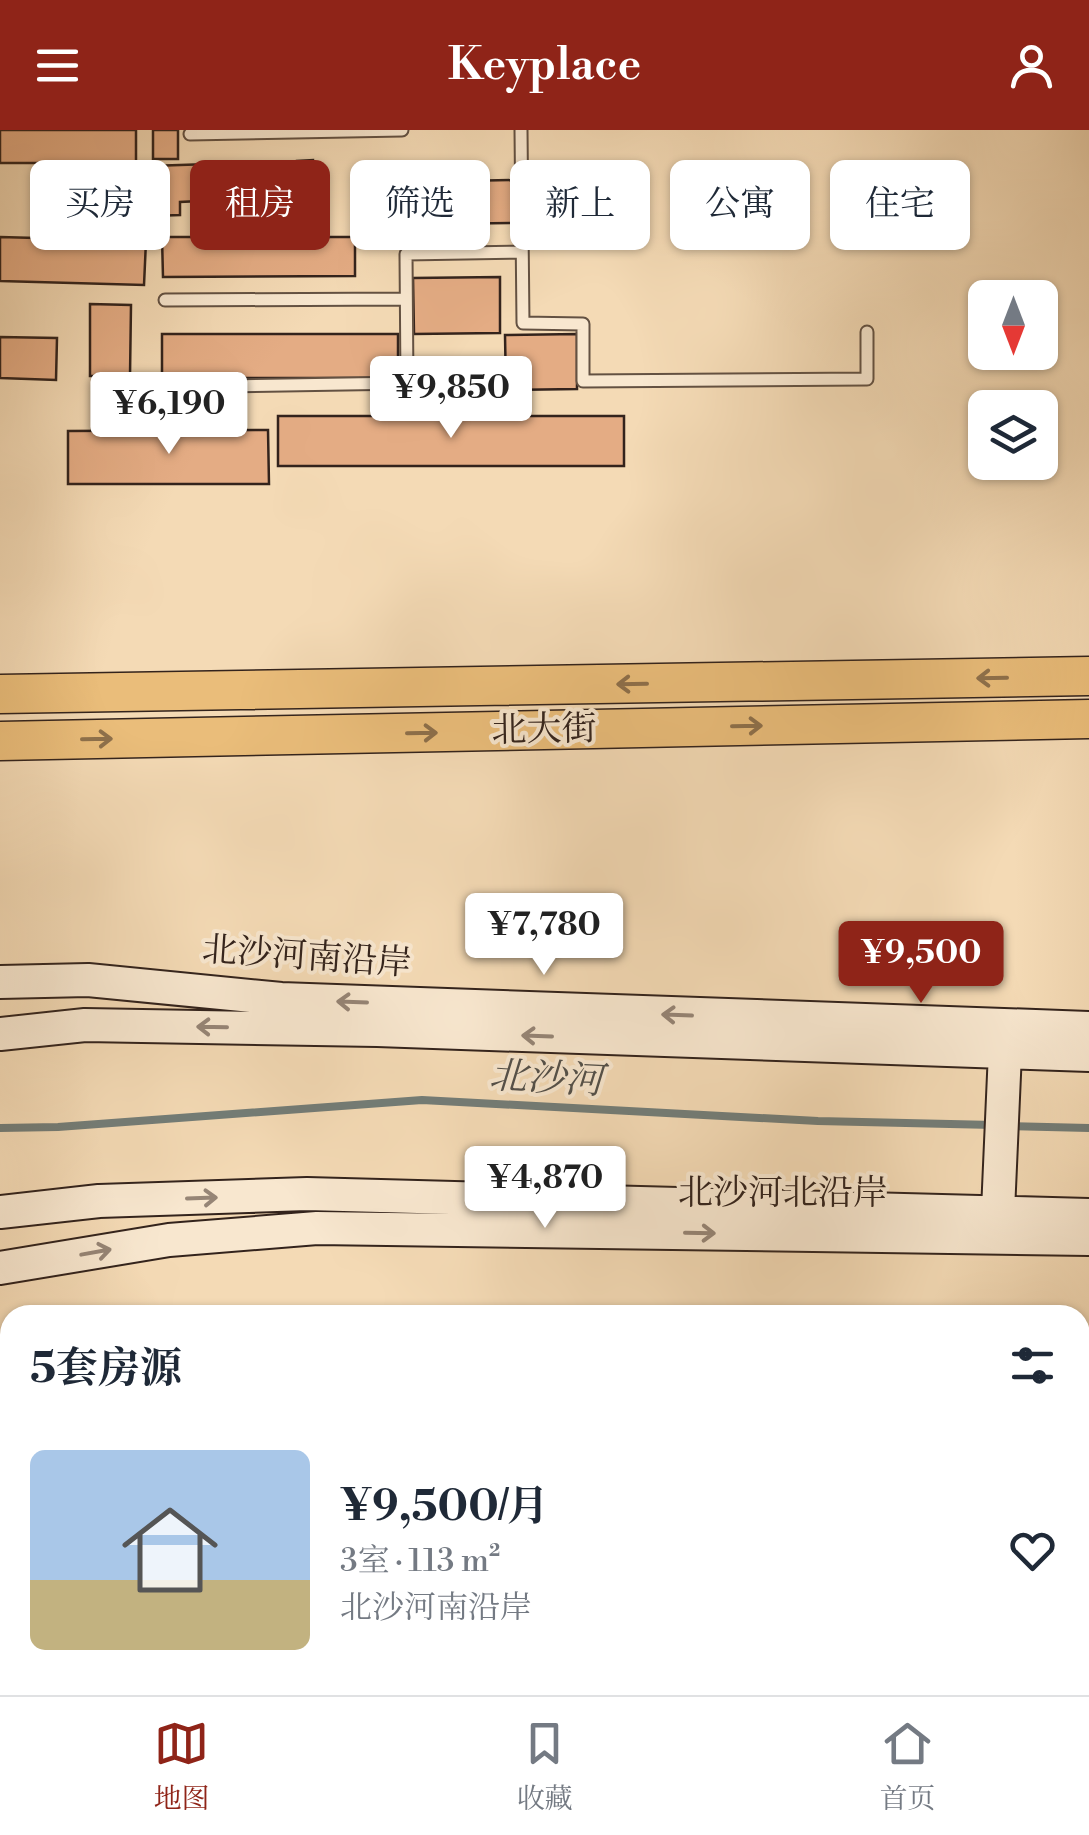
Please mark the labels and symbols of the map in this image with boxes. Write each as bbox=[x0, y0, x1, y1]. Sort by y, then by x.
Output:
north arrow bbox=[968, 280, 1058, 370]
pin: ¥9,850 bbox=[370, 356, 532, 441]
pin: ¥6,190 bbox=[88, 372, 250, 457]
one-way arrow bbox=[976, 668, 1008, 688]
one-way arrow bbox=[616, 674, 648, 694]
street label: 北大街 bbox=[491, 708, 597, 752]
one-way arrow bbox=[730, 716, 763, 736]
one-way arrow bbox=[406, 723, 438, 742]
one-way arrow bbox=[81, 730, 113, 749]
pin: ¥7,780 bbox=[463, 893, 625, 978]
pin: ¥9,500 bbox=[840, 921, 1002, 1006]
street label: 北沙河南沿岸 bbox=[201, 928, 413, 986]
one-way arrow bbox=[336, 992, 368, 1011]
one-way arrow bbox=[661, 1005, 693, 1024]
one-way arrow bbox=[196, 1018, 228, 1037]
one-way arrow bbox=[521, 1027, 553, 1046]
water label: 北沙河 bbox=[488, 1053, 610, 1106]
pin: ¥4,870 bbox=[464, 1146, 626, 1231]
street label: 北沙河北沿岸 bbox=[678, 1172, 888, 1215]
one-way arrow bbox=[185, 1188, 217, 1207]
one-way arrow bbox=[682, 1224, 715, 1242]
one-way arrow bbox=[79, 1242, 112, 1261]

